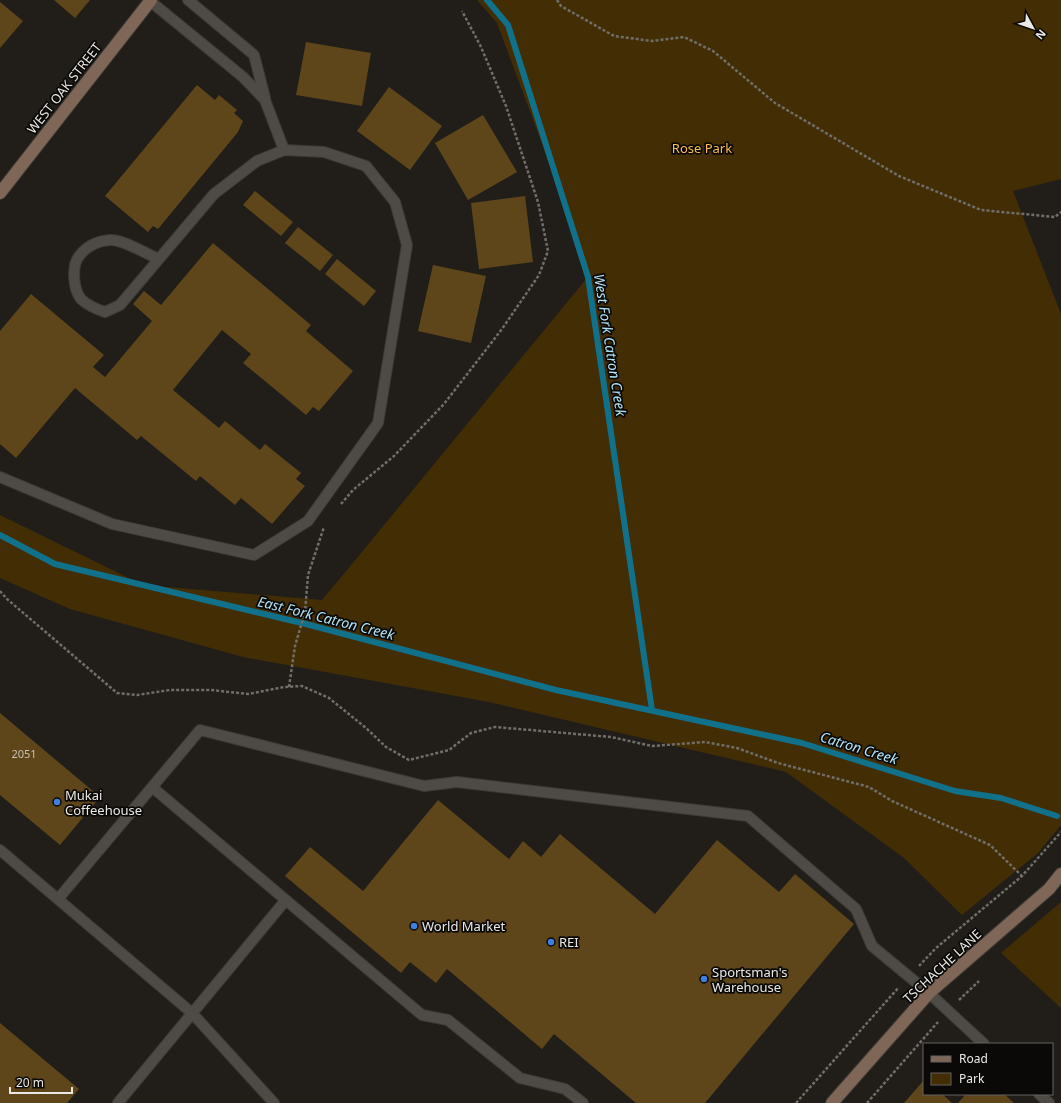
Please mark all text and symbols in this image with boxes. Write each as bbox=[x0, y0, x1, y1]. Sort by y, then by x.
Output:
north arrow bbox=[1013, 8, 1053, 48]
text: N bbox=[1032, 26, 1050, 43]
street label: WEST OAK STREET bbox=[23, 38, 106, 137]
park label: Rose Park bbox=[672, 139, 732, 157]
water label: West Fork Catron Creek bbox=[590, 272, 631, 419]
water label: East Fork Catron Creek bbox=[256, 591, 398, 644]
water label: Catron Creek bbox=[818, 727, 901, 769]
house number: 2051 bbox=[11, 746, 37, 761]
place label: Mukai Coffeehouse bbox=[65, 786, 142, 819]
marker: Mukai Coffeehouse bbox=[52, 797, 62, 807]
place label: World Market bbox=[422, 917, 506, 935]
marker: World Market bbox=[409, 921, 419, 931]
street label: TSCHACHE LANE bbox=[899, 925, 985, 1007]
place label: REI bbox=[559, 933, 579, 951]
marker: REI bbox=[546, 937, 556, 947]
place label: Sportsman's Warehouse bbox=[712, 963, 787, 996]
marker: Sportsman's Warehouse bbox=[699, 974, 709, 984]
legend bbox=[923, 1043, 1053, 1095]
text: Road bbox=[959, 1050, 988, 1067]
scale bar bbox=[10, 1069, 72, 1095]
text: Park bbox=[959, 1070, 985, 1087]
text: 20 m bbox=[16, 1074, 44, 1091]

